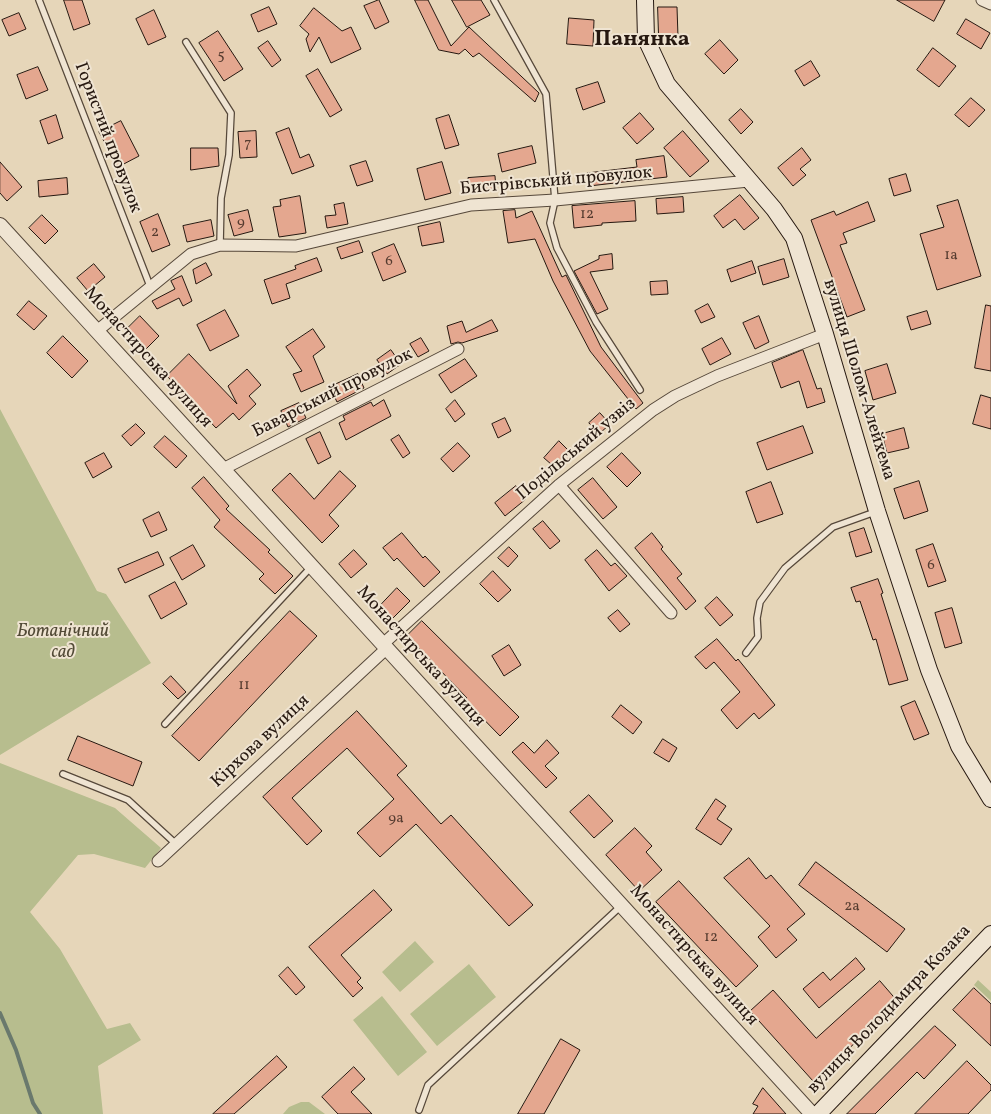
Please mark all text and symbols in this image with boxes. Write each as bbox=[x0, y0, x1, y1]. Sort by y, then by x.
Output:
district label: Панянка bbox=[594, 28, 690, 54]
house number: 5 bbox=[217, 47, 225, 65]
street label: Гористий провулок bbox=[68, 60, 146, 216]
house number: 7 bbox=[244, 135, 252, 153]
street label: Бистрівський провулок bbox=[459, 163, 653, 201]
house number: 12 bbox=[580, 206, 594, 224]
house number: 9 bbox=[237, 214, 245, 232]
house number: 2 bbox=[151, 224, 159, 242]
house number: 1а bbox=[944, 247, 958, 265]
house number: 6 bbox=[385, 253, 393, 271]
street label: вулиця Шолом-Алейхема bbox=[817, 277, 899, 483]
street label: Монастирська вулиця bbox=[78, 283, 216, 433]
street label: Баварський провулок bbox=[249, 344, 417, 444]
street label: Подільський узвіз bbox=[513, 394, 641, 506]
house number: 6 bbox=[927, 557, 935, 575]
street label: Монастирська вулиця bbox=[351, 582, 489, 732]
park label: Ботанічний сад bbox=[17, 622, 109, 664]
house number: 11 bbox=[238, 677, 250, 695]
street label: Кірхова вулиця bbox=[207, 691, 315, 793]
house number: 9а bbox=[388, 810, 404, 828]
street label: Монастирська вулиця bbox=[624, 881, 762, 1031]
house number: 2а bbox=[844, 898, 860, 916]
street label: вулиця Володимира Козака bbox=[804, 921, 976, 1099]
house number: 12 bbox=[704, 929, 718, 947]

